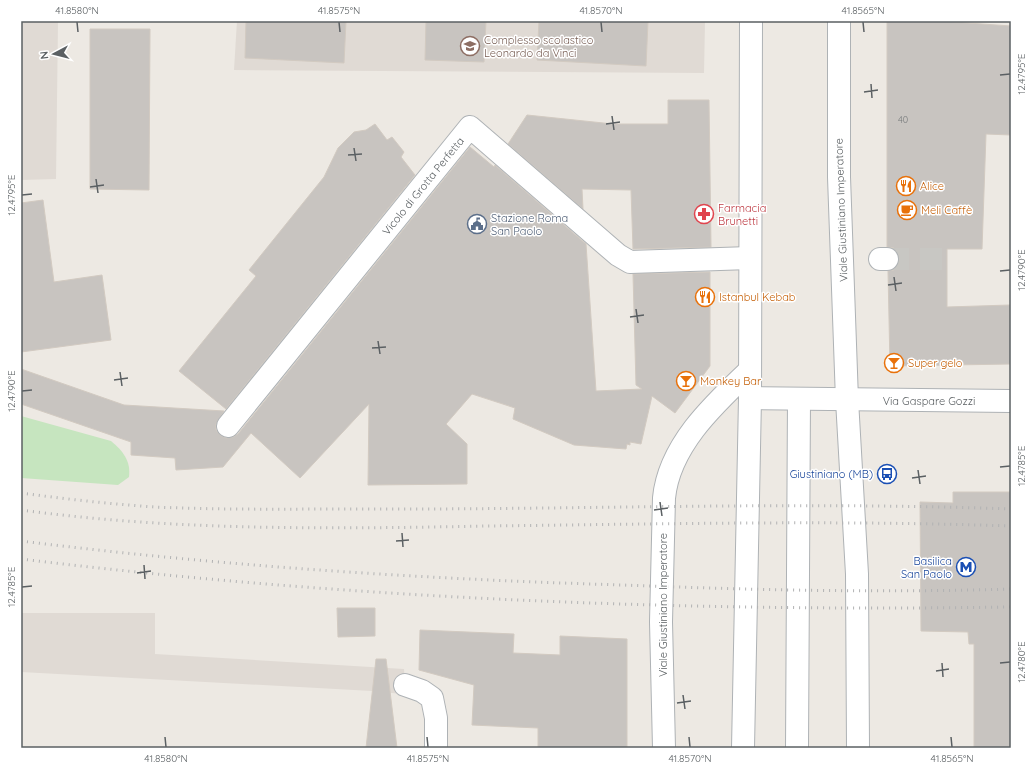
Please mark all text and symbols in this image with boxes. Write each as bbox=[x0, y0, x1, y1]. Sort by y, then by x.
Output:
text: 41.8580°N bbox=[55, 4, 99, 17]
text: 41.8575°N bbox=[318, 4, 360, 17]
text: 41.8570°N bbox=[579, 4, 623, 17]
text: 41.8565°N bbox=[842, 4, 885, 17]
place label: Complesso scolastico Leonardo da Vinci bbox=[484, 33, 594, 60]
north arrow bbox=[34, 34, 74, 74]
school or university icon: Complesso scolastico Leonardo da Vinci bbox=[459, 35, 481, 57]
text: N bbox=[37, 50, 52, 60]
text: 12.4795°E bbox=[1015, 53, 1028, 94]
house number: 40 bbox=[898, 114, 908, 125]
street label: Vicolo di Grotta Perfetta bbox=[379, 134, 467, 238]
street label: Viale Giustiniano Imperatore bbox=[831, 138, 851, 282]
text: 12.4795°E bbox=[5, 174, 18, 215]
restaurant icon: Alice bbox=[895, 175, 917, 197]
place label: Alice bbox=[920, 179, 944, 193]
cafe icon: Meli Caffè bbox=[896, 199, 918, 221]
place label: Farmacia Brunetti bbox=[718, 201, 766, 228]
pharmacy icon: Farmacia Brunetti bbox=[693, 203, 715, 225]
place label: Meli Caffè bbox=[921, 203, 972, 217]
place label: Stazione Roma San Paolo bbox=[491, 211, 568, 238]
public building icon: Stazione Roma San Paolo bbox=[466, 213, 488, 235]
text: 12.4790°E bbox=[1015, 249, 1028, 291]
restaurant icon: Istanbul Kebab bbox=[694, 286, 716, 308]
place label: Istanbul Kebab bbox=[719, 290, 796, 304]
bar icon: Super gelo bbox=[883, 352, 905, 374]
place label: Super gelo bbox=[908, 356, 963, 370]
text: 12.4790°E bbox=[5, 370, 18, 412]
bar icon: Monkey Bar bbox=[675, 370, 697, 392]
place label: Monkey Bar bbox=[700, 374, 762, 388]
street label: Via Gaspare Gozzi bbox=[883, 394, 975, 408]
text: 12.4785°E bbox=[1015, 445, 1028, 486]
bus stop icon: Giustiniano (MB) bbox=[876, 463, 898, 485]
place label: Giustiniano (MB) bbox=[790, 467, 873, 481]
street label: Viale Giustiniano Imperatore bbox=[656, 533, 670, 677]
place label: Basilica San Paolo bbox=[901, 554, 952, 581]
metro station icon: Basilica San Paolo bbox=[955, 556, 977, 578]
text: 12.4785°E bbox=[5, 566, 18, 607]
text: 12.4780°E bbox=[1015, 641, 1028, 683]
text: 41.8580°N bbox=[144, 752, 188, 765]
text: 41.8575°N bbox=[407, 752, 449, 765]
text: 41.8570°N bbox=[668, 752, 712, 765]
text: 41.8565°N bbox=[931, 752, 974, 765]

